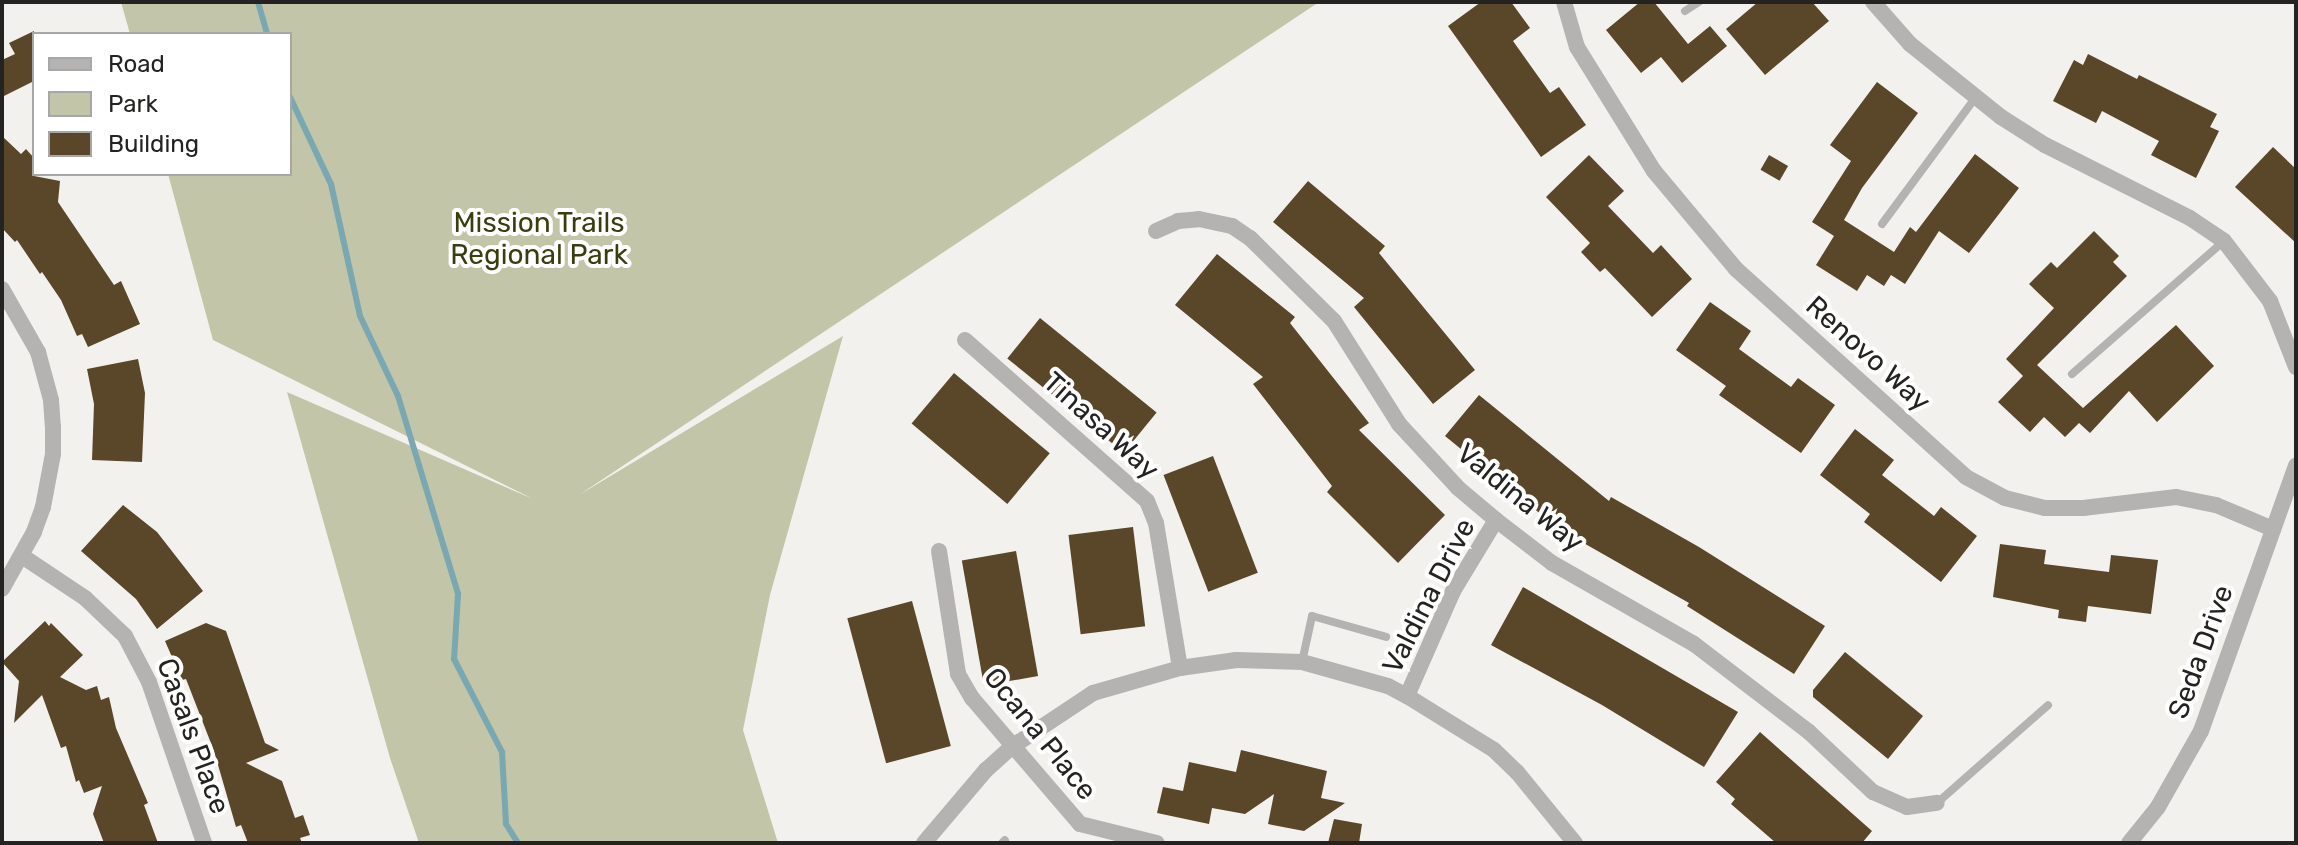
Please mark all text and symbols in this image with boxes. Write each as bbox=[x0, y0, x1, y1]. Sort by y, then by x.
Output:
legend bbox=[32, 32, 292, 176]
text: Road bbox=[108, 50, 165, 78]
text: Park bbox=[108, 90, 158, 118]
text: Building bbox=[108, 130, 199, 158]
park label: Mission Trails Regional Park bbox=[450, 206, 628, 272]
street label: Renovo Way bbox=[1799, 289, 1937, 419]
street label: Tinasa Way bbox=[1036, 365, 1166, 487]
street label: Valdina Way bbox=[1450, 436, 1590, 560]
street label: Valdina Drive bbox=[1376, 513, 1482, 679]
street label: Seda Drive bbox=[2161, 581, 2241, 723]
street label: Casals Place bbox=[149, 654, 237, 818]
street label: Ocana Place bbox=[976, 661, 1104, 807]

